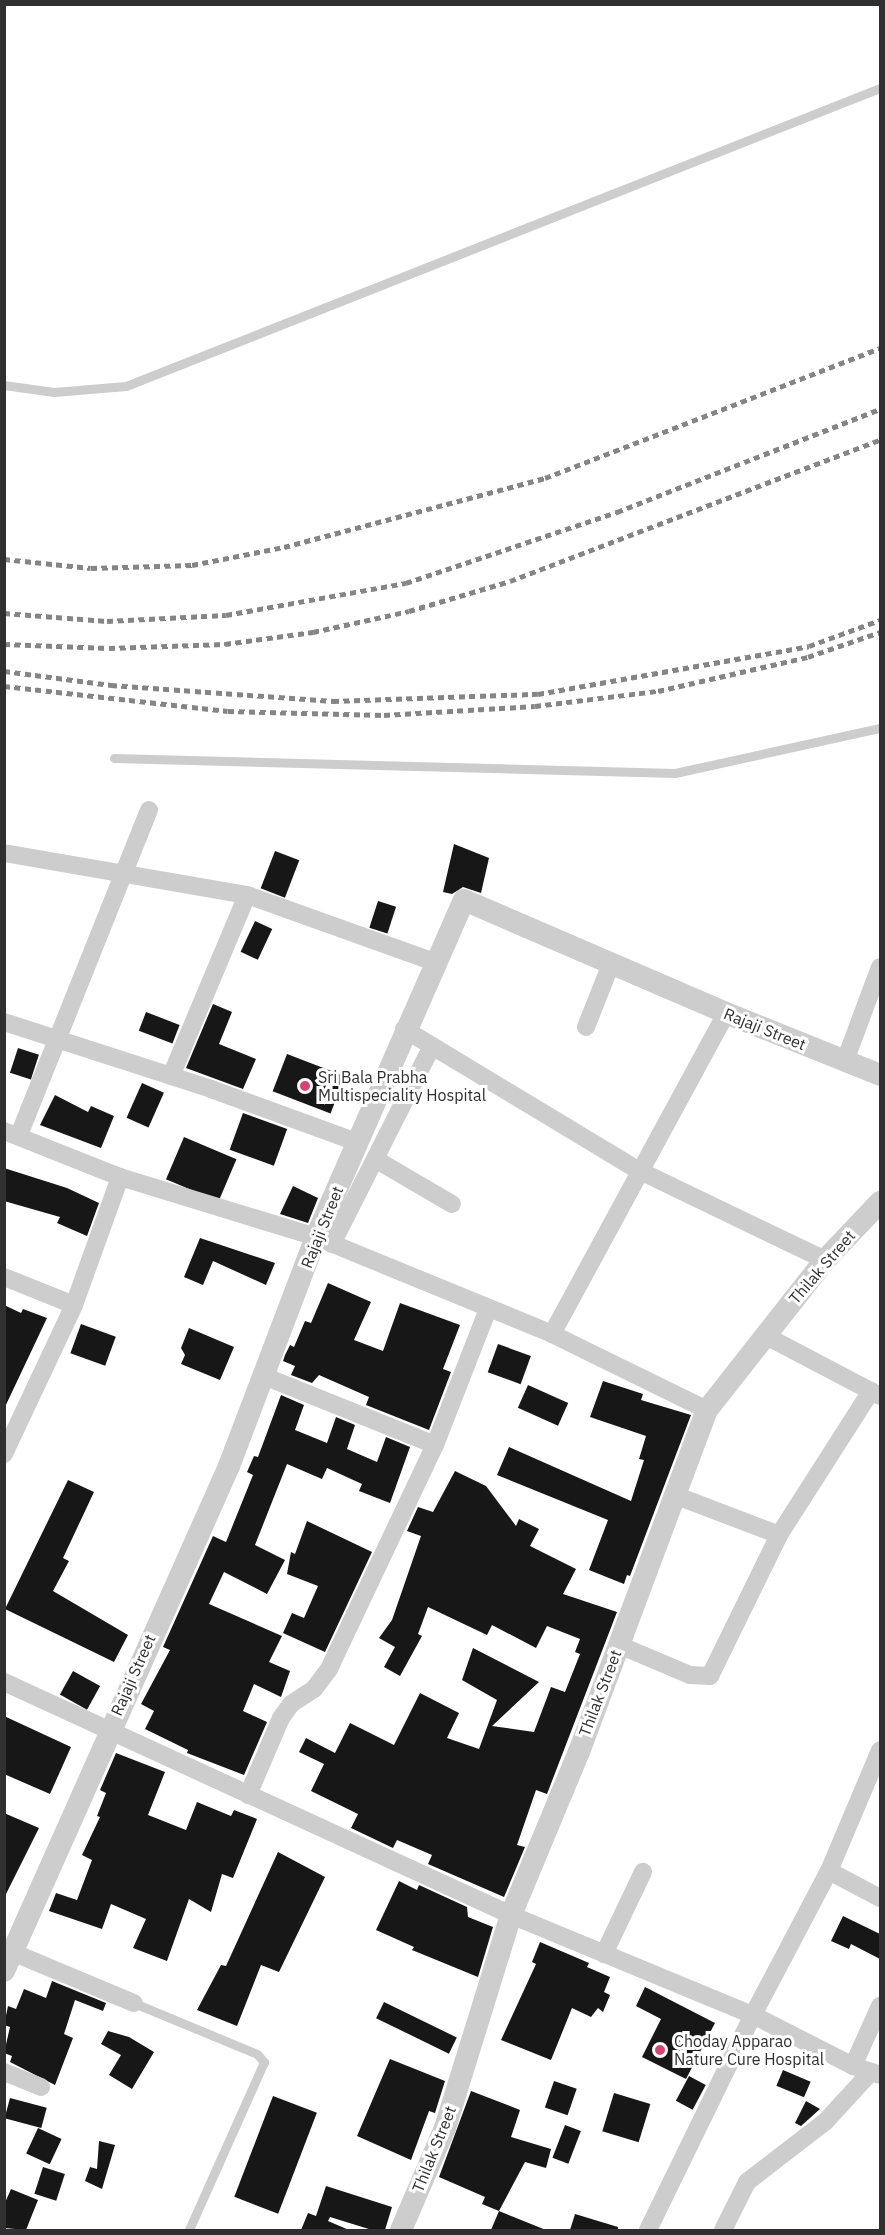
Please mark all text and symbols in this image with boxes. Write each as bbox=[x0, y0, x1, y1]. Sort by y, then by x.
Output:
street label: Rajaji Street bbox=[721, 1004, 809, 1054]
place label: Sri Bala Prabha Multispeciality Hospital bbox=[318, 1067, 486, 1105]
marker: Sri Bala Prabha Multispeciality Hospital bbox=[296, 1077, 314, 1095]
street label: Rajaji Street bbox=[297, 1183, 347, 1271]
street label: Thilak Street bbox=[785, 1226, 859, 1308]
street label: Rajaji Street bbox=[107, 1631, 159, 1719]
street label: Thilak Street bbox=[575, 1647, 625, 1739]
place label: Choday Apparao Nature Cure Hospital bbox=[674, 2031, 824, 2069]
marker: Choday Apparao Nature Cure Hospital bbox=[651, 2041, 669, 2059]
street label: Thilak Street bbox=[408, 2103, 460, 2195]

